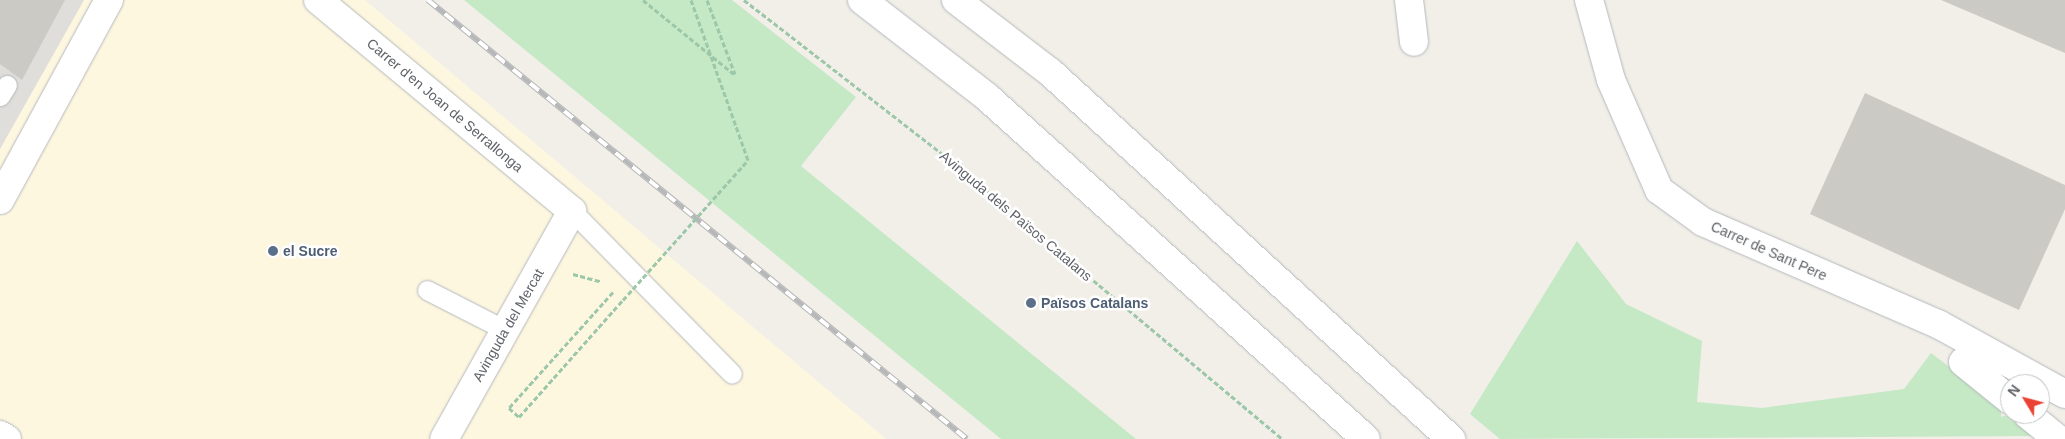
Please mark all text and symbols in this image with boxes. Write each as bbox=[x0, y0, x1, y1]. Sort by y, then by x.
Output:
street label: Carrer d'en Joan de Serrallonga bbox=[363, 35, 527, 175]
street label: Avinguda dels Països Catalans bbox=[936, 147, 1096, 285]
street label: Carrer de Sant Pere bbox=[1708, 218, 1830, 284]
place label: el Sucre bbox=[283, 243, 337, 259]
marker: el Sucre bbox=[267, 245, 279, 257]
street label: Avinguda del Mercat bbox=[469, 266, 547, 384]
place label: Països Catalans bbox=[1041, 295, 1148, 311]
marker: Països Catalans bbox=[1025, 297, 1037, 309]
north arrow bbox=[2000, 374, 2050, 424]
text: N bbox=[2004, 382, 2023, 399]

